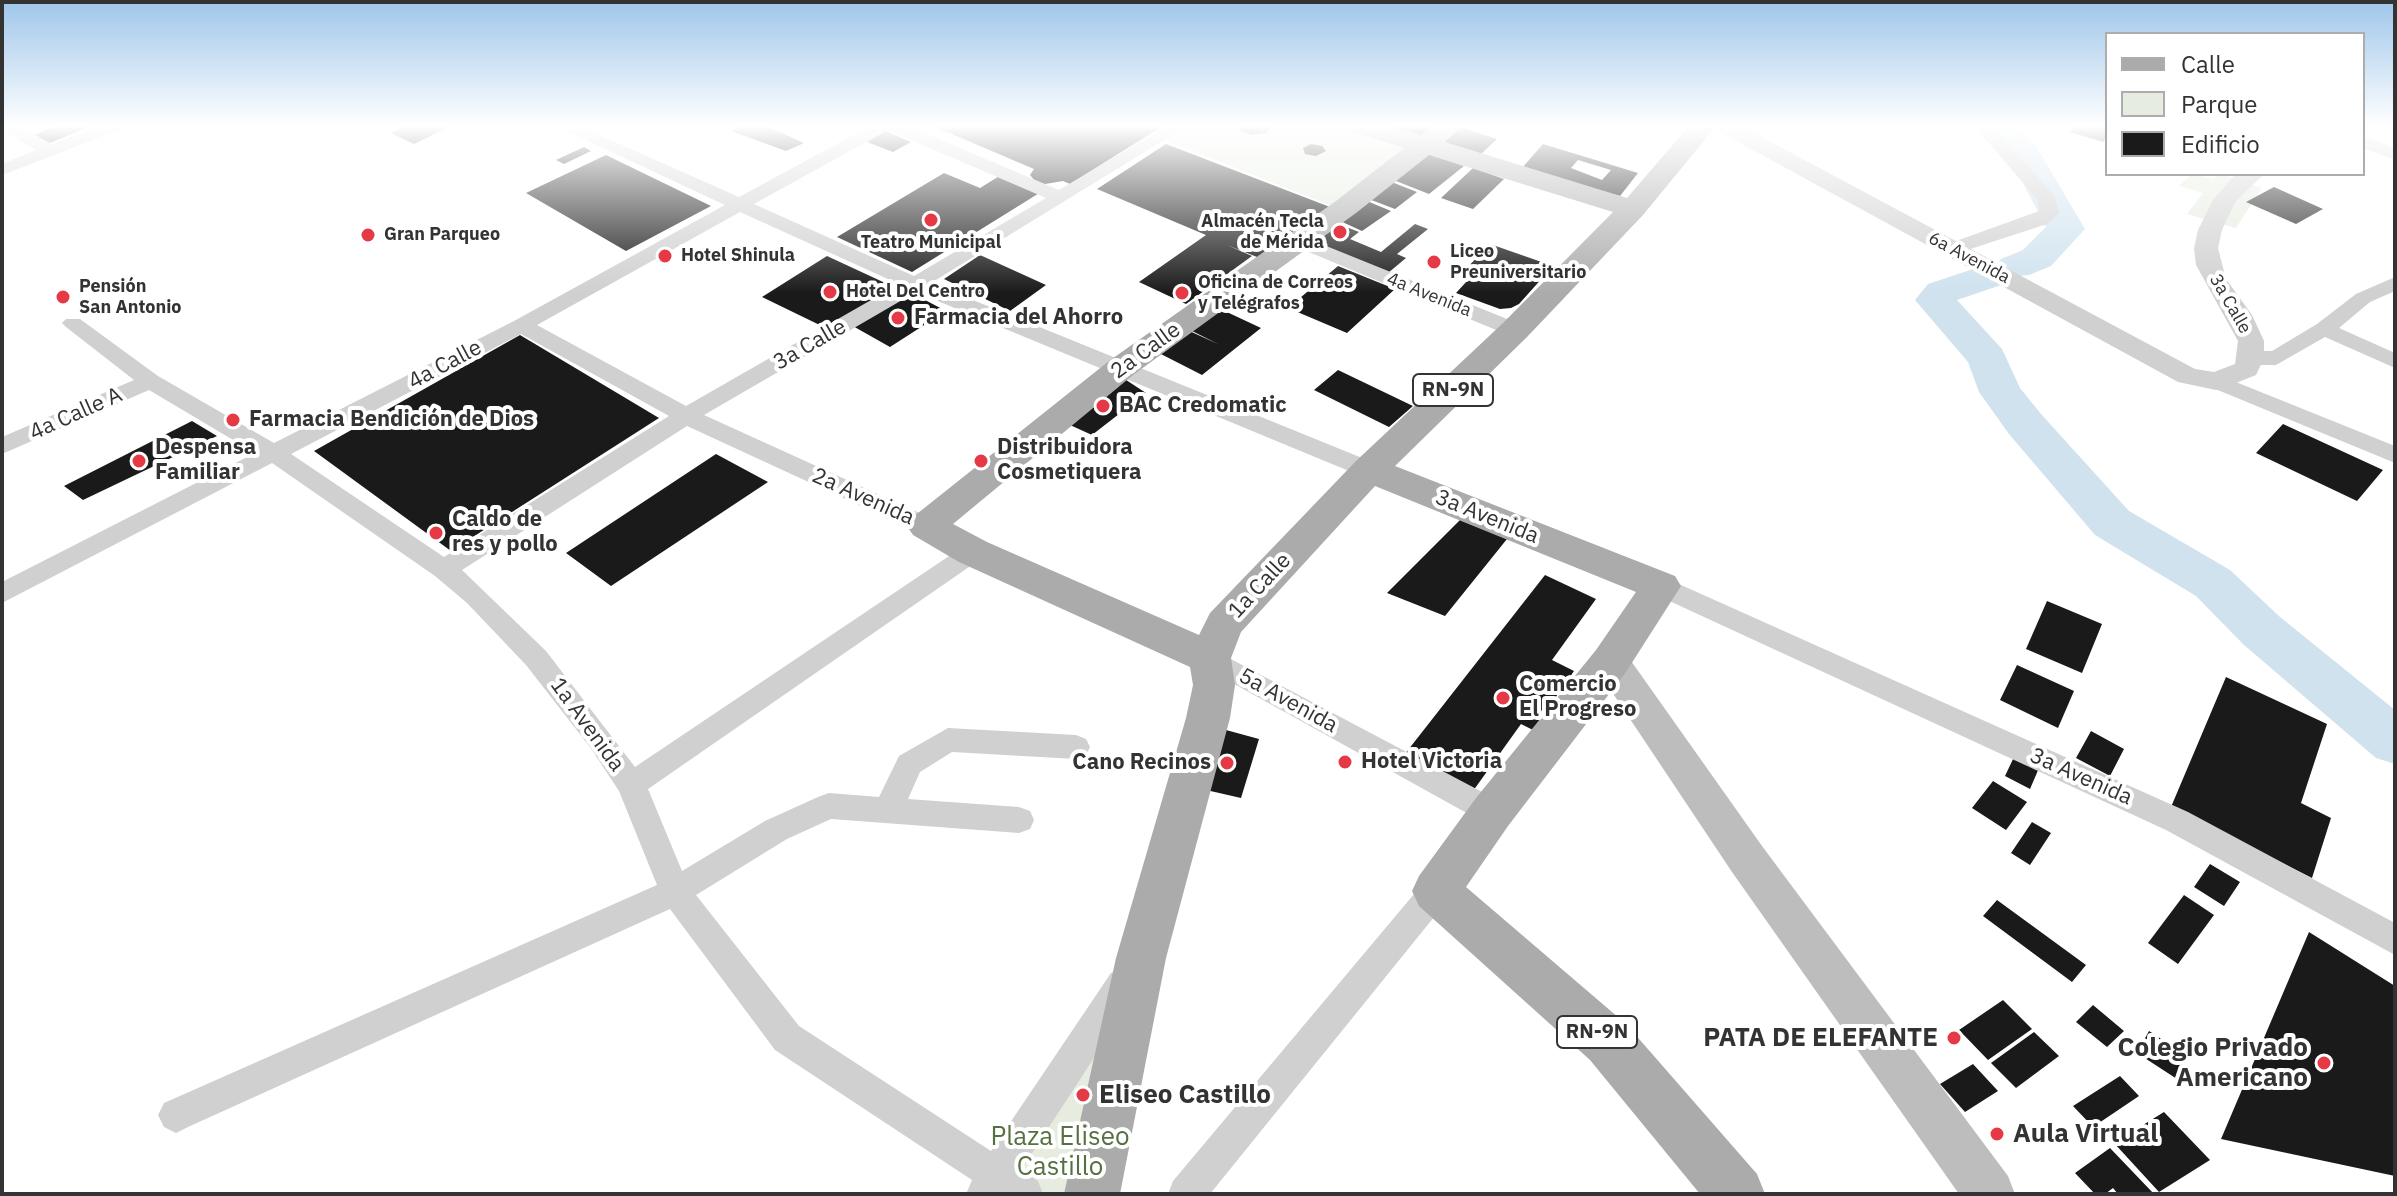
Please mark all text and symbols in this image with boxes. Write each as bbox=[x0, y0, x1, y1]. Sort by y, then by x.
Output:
legend bbox=[2105, 32, 2365, 176]
text: Calle bbox=[2181, 48, 2235, 80]
text: Parque bbox=[2181, 88, 2258, 120]
text: Edificio bbox=[2181, 128, 2260, 160]
marker: Teatro Municipal bbox=[922, 211, 940, 229]
place label: Almacén Tecla de Mérida bbox=[1201, 211, 1324, 254]
marker: Almacén Tecla de Mérida bbox=[1331, 223, 1349, 241]
place label: Gran Parqueo bbox=[384, 224, 500, 246]
marker: Gran Parqueo bbox=[359, 226, 377, 244]
street label: 6a Avenida bbox=[1925, 228, 2013, 288]
place label: Teatro Municipal bbox=[861, 232, 1001, 254]
place label: Liceo Preuniversitario bbox=[1450, 241, 1586, 284]
place label: Hotel Shinula bbox=[681, 245, 795, 267]
marker: Hotel Shinula bbox=[656, 247, 674, 265]
marker: Liceo Preuniversitario bbox=[1425, 253, 1443, 271]
street label: 4a Avenida bbox=[1384, 268, 1474, 322]
street label: 3a Calle bbox=[2204, 270, 2256, 338]
place label: Oficina de Correos y Telégrafos bbox=[1198, 272, 1353, 314]
place label: Pensión San Antonio bbox=[79, 276, 182, 318]
place label: Hotel Del Centro bbox=[846, 281, 985, 303]
marker: Hotel Del Centro bbox=[821, 283, 839, 301]
marker: Oficina de Correos y Telégrafos bbox=[1173, 284, 1191, 302]
marker: Pensión San Antonio bbox=[54, 288, 72, 306]
place label: Farmacia del Ahorro bbox=[914, 305, 1123, 331]
marker: Farmacia del Ahorro bbox=[889, 309, 907, 327]
street label: 3a Calle bbox=[769, 314, 851, 376]
street label: 2a Calle bbox=[1106, 317, 1186, 385]
street label: 4a Calle bbox=[404, 335, 486, 395]
road number: RN-9N bbox=[1413, 374, 1493, 406]
street label: 4a Calle A bbox=[26, 382, 126, 446]
place label: BAC Credomatic bbox=[1119, 393, 1287, 419]
marker: BAC Credomatic bbox=[1094, 397, 1112, 415]
place label: Farmacia Bendición de Dios bbox=[249, 407, 534, 433]
marker: Farmacia Bendición de Dios bbox=[224, 411, 242, 429]
place label: Despensa Familiar bbox=[155, 435, 256, 486]
place label: Distribuidora Cosmetiquera bbox=[997, 435, 1142, 486]
marker: Despensa Familiar bbox=[130, 452, 148, 470]
marker: Distribuidora Cosmetiquera bbox=[972, 452, 990, 470]
street label: 2a Avenida bbox=[808, 463, 918, 531]
street label: 3a Avenida bbox=[1432, 484, 1542, 550]
place label: Caldo de res y pollo bbox=[452, 507, 558, 558]
marker: Caldo de res y pollo bbox=[427, 524, 445, 542]
street label: 1a Calle bbox=[1223, 548, 1297, 624]
street label: 5a Avenida bbox=[1234, 663, 1342, 739]
place label: Comercio El Progreso bbox=[1519, 672, 1636, 724]
street label: 1a Avenida bbox=[544, 673, 630, 777]
marker: Comercio El Progreso bbox=[1494, 689, 1512, 707]
street label: 3a Avenida bbox=[2026, 743, 2136, 811]
place label: Hotel Victoria bbox=[1361, 749, 1502, 775]
place label: Cano Recinos bbox=[1072, 750, 1211, 776]
marker: Hotel Victoria bbox=[1336, 753, 1354, 771]
marker: Cano Recinos bbox=[1218, 754, 1236, 772]
road number: RN-9N bbox=[1557, 1016, 1637, 1048]
place label: PATA DE ELEFANTE bbox=[1703, 1022, 1938, 1054]
marker: PATA DE ELEFANTE bbox=[1945, 1029, 1963, 1047]
place label: Colegio Privado Americano bbox=[2118, 1032, 2308, 1094]
marker: Colegio Privado Americano bbox=[2315, 1054, 2333, 1072]
place label: Eliseo Castillo bbox=[1099, 1079, 1271, 1111]
marker: Eliseo Castillo bbox=[1074, 1086, 1092, 1104]
place label: Aula Virtual bbox=[2013, 1118, 2158, 1150]
park label: Plaza Eliseo Castillo bbox=[990, 1121, 1130, 1182]
marker: Aula Virtual bbox=[1988, 1125, 2006, 1143]

